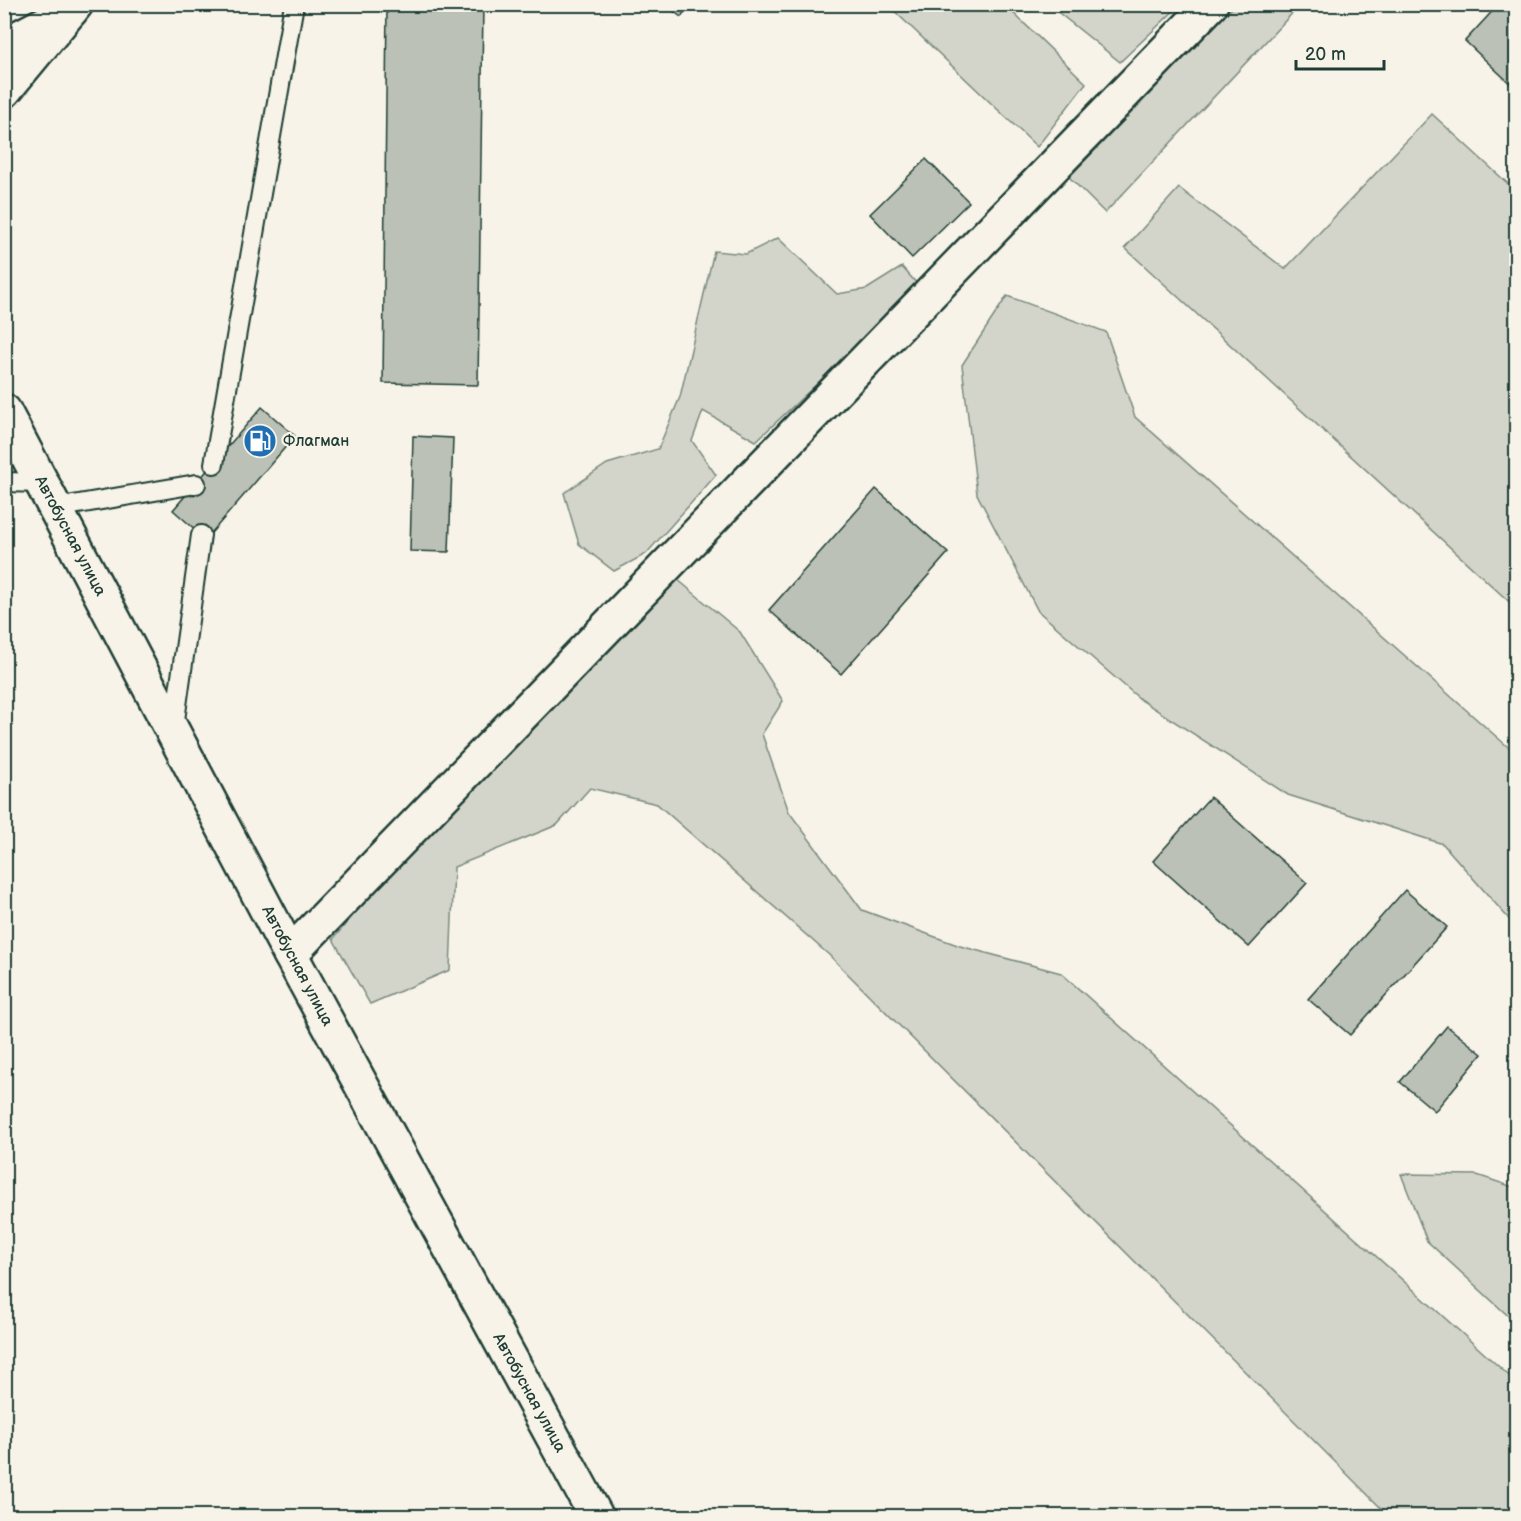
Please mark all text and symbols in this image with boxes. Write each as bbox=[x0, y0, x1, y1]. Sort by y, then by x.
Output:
scale bar bbox=[1296, 33, 1384, 71]
text: 20 m bbox=[1305, 44, 1346, 65]
fuel station icon: Флагман bbox=[242, 423, 278, 459]
place label: Флагман bbox=[283, 432, 349, 451]
street label: Автобусная улица bbox=[30, 472, 110, 600]
street label: Автобусная улица bbox=[257, 902, 337, 1030]
street label: Автобусная улица bbox=[488, 1329, 570, 1456]

